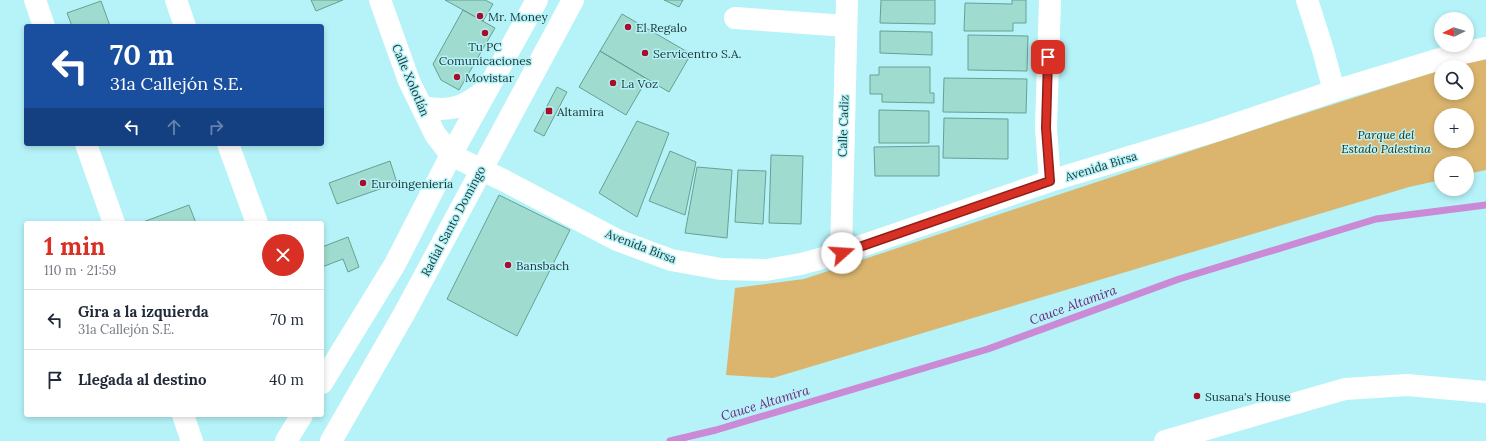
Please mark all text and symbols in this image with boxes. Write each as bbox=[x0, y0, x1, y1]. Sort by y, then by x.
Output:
place label: Mr. Money bbox=[488, 9, 548, 24]
marker: Mr. Money bbox=[475, 11, 485, 21]
north arrow bbox=[1434, 12, 1474, 52]
map controls bbox=[1434, 12, 1474, 196]
place label: El Regalo bbox=[636, 20, 687, 35]
marker: El Regalo bbox=[623, 22, 633, 32]
marker: Tu PC Comunicaciones bbox=[480, 28, 490, 38]
text: 70 m bbox=[110, 37, 174, 73]
place label: Tu PC Comunicaciones bbox=[439, 39, 532, 68]
icon: left bbox=[44, 40, 96, 92]
pin bbox=[1031, 40, 1065, 74]
street label: Calle Xolotlán bbox=[389, 42, 433, 118]
place label: Servicentro S.A. bbox=[653, 46, 742, 61]
icon: arrive bbox=[1037, 46, 1059, 68]
marker: Servicentro S.A. bbox=[640, 48, 650, 58]
button: search bbox=[1434, 60, 1474, 100]
place label: Movistar bbox=[465, 70, 515, 85]
text: 31a Callejón S.E. bbox=[110, 72, 243, 95]
marker: Movistar bbox=[452, 72, 462, 82]
place label: La Voz bbox=[621, 76, 658, 91]
marker: La Voz bbox=[608, 78, 618, 88]
street label: Calle Cadiz bbox=[834, 95, 852, 157]
place label: Altamira bbox=[556, 104, 604, 119]
marker: Altamira bbox=[544, 106, 554, 116]
button: + bbox=[1434, 108, 1474, 148]
icon: left bbox=[121, 116, 143, 138]
icon: ahead bbox=[163, 116, 185, 138]
icon: right bbox=[205, 116, 227, 138]
park label: Parque del Estado Palestina bbox=[1341, 127, 1431, 156]
street label: Avenida Birsa bbox=[1062, 148, 1139, 184]
button: − bbox=[1434, 156, 1474, 196]
street label: Radial Santo Domingo bbox=[418, 163, 488, 279]
place label: Euroingeniería bbox=[371, 176, 453, 191]
marker: Euroingeniería bbox=[358, 178, 368, 188]
street label: Avenida Birsa bbox=[603, 225, 679, 266]
text: 1 min bbox=[44, 231, 105, 262]
position arrow bbox=[821, 232, 863, 274]
button: close bbox=[262, 234, 304, 276]
place label: Bansbach bbox=[516, 258, 569, 273]
marker: Bansbach bbox=[503, 260, 513, 270]
text: 110 m · 21:59 bbox=[44, 262, 116, 279]
water label: Cauce Altamira bbox=[1027, 281, 1120, 329]
text: Gira a la izquierda bbox=[78, 302, 209, 321]
icon: left bbox=[44, 309, 66, 331]
text: 70 m bbox=[270, 310, 304, 329]
text: 31a Callejón S.E. bbox=[78, 321, 174, 338]
icon: arrive bbox=[44, 369, 66, 391]
text: Llegada al destino bbox=[78, 370, 207, 389]
text: 40 m bbox=[269, 370, 304, 389]
water label: Cauce Altamira bbox=[719, 381, 812, 425]
place label: Susana's House bbox=[1205, 389, 1291, 404]
marker: Susana's House bbox=[1192, 391, 1202, 401]

